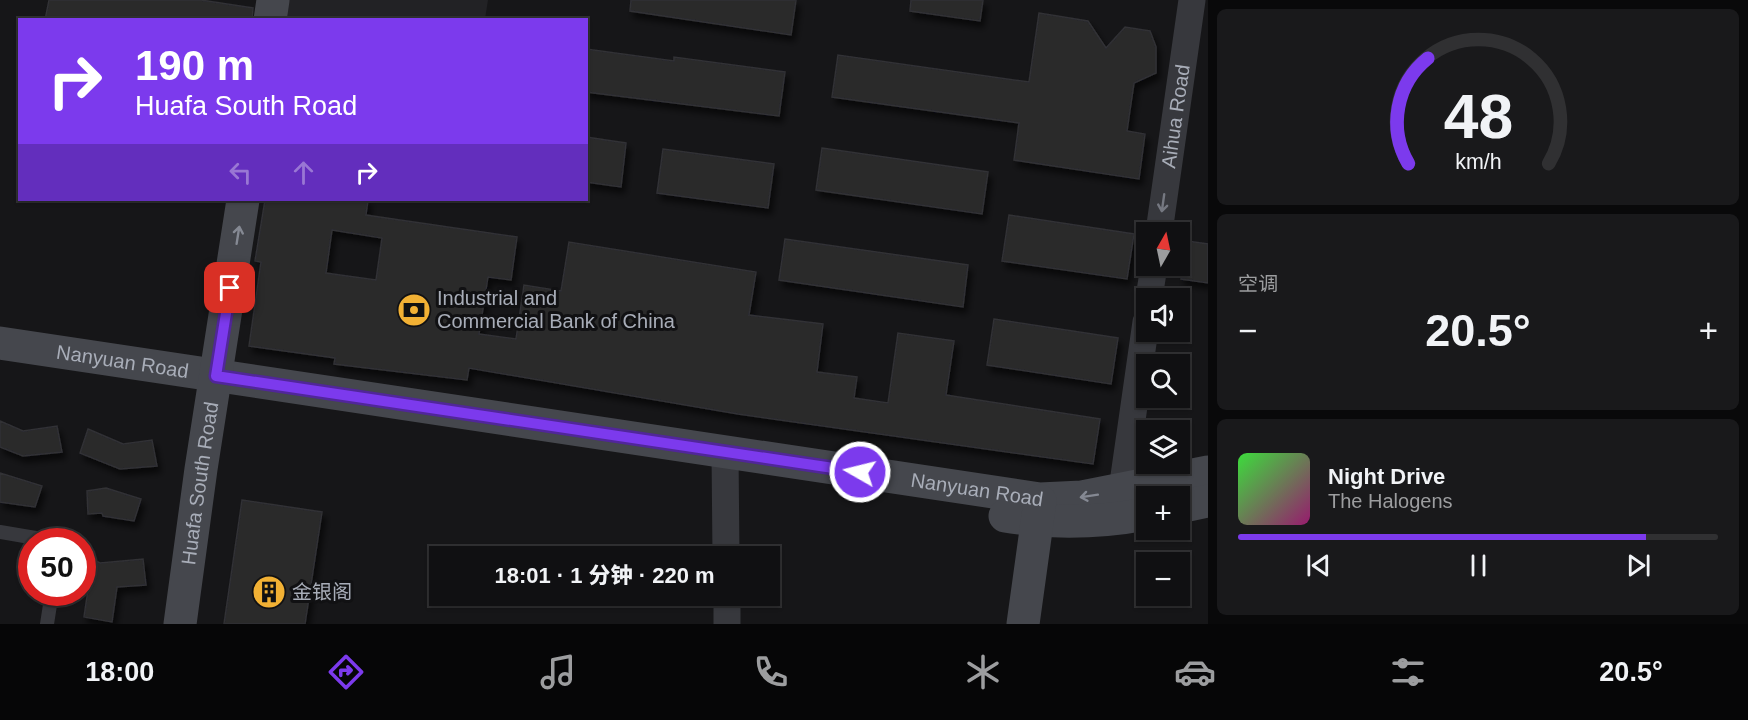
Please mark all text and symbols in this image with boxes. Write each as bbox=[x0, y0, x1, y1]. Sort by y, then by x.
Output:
icon: right bbox=[36, 42, 114, 120]
text: 190 m bbox=[135, 42, 254, 89]
street label: Aihua Road bbox=[1157, 63, 1194, 169]
text: 48 bbox=[1443, 82, 1513, 151]
text: Huafa South Road bbox=[135, 91, 357, 121]
text: km/h bbox=[1455, 150, 1501, 174]
icon: left bbox=[224, 156, 257, 189]
icon: ahead bbox=[287, 156, 320, 189]
icon: right bbox=[350, 156, 383, 189]
one-way arrow bbox=[1157, 193, 1168, 213]
north arrow bbox=[1136, 222, 1190, 276]
map controls bbox=[1136, 222, 1190, 606]
one-way arrow bbox=[232, 226, 243, 245]
pin bbox=[204, 262, 255, 313]
icon: arrive bbox=[213, 271, 246, 304]
text: 空调 bbox=[1238, 273, 1278, 295]
place label: Industrial and Commercial Bank of China bbox=[437, 287, 676, 332]
button: sound bbox=[1136, 288, 1190, 342]
bank icon: Industrial and Commercial Bank of China bbox=[396, 292, 432, 328]
text: 20.5° bbox=[1425, 305, 1531, 356]
text: − bbox=[1238, 312, 1257, 349]
text: + bbox=[1699, 312, 1718, 349]
street label: Nanyuan Road bbox=[55, 341, 190, 382]
button: search bbox=[1136, 354, 1190, 408]
street label: Huafa South Road bbox=[177, 400, 222, 566]
button: layers bbox=[1136, 420, 1190, 474]
position arrow bbox=[828, 440, 892, 504]
text: Night Drive bbox=[1328, 464, 1445, 489]
street label: Nanyuan Road bbox=[909, 469, 1045, 510]
button: + bbox=[1136, 486, 1190, 540]
text: The Halogens bbox=[1328, 490, 1453, 512]
one-way arrow bbox=[1079, 491, 1099, 502]
speed limit sign: 50 bbox=[18, 528, 96, 606]
icon: previous bbox=[1302, 549, 1335, 582]
icon: pause bbox=[1462, 549, 1495, 582]
icon: next bbox=[1622, 549, 1655, 582]
button: − bbox=[1136, 552, 1190, 606]
text: 18:01 · 1 分钟 · 220 m bbox=[494, 563, 715, 588]
building icon: 金银阁 bbox=[251, 574, 287, 610]
place label: 金银阁 bbox=[292, 581, 352, 603]
icon: directions bbox=[325, 651, 367, 693]
icon: music bbox=[537, 651, 579, 693]
icon: phone bbox=[750, 651, 792, 693]
icon: climate bbox=[962, 651, 1004, 693]
icon: car bbox=[1174, 651, 1216, 693]
icon: filters bbox=[1387, 651, 1429, 693]
text: 18:00 bbox=[85, 657, 154, 687]
text: 20.5° bbox=[1599, 657, 1663, 687]

